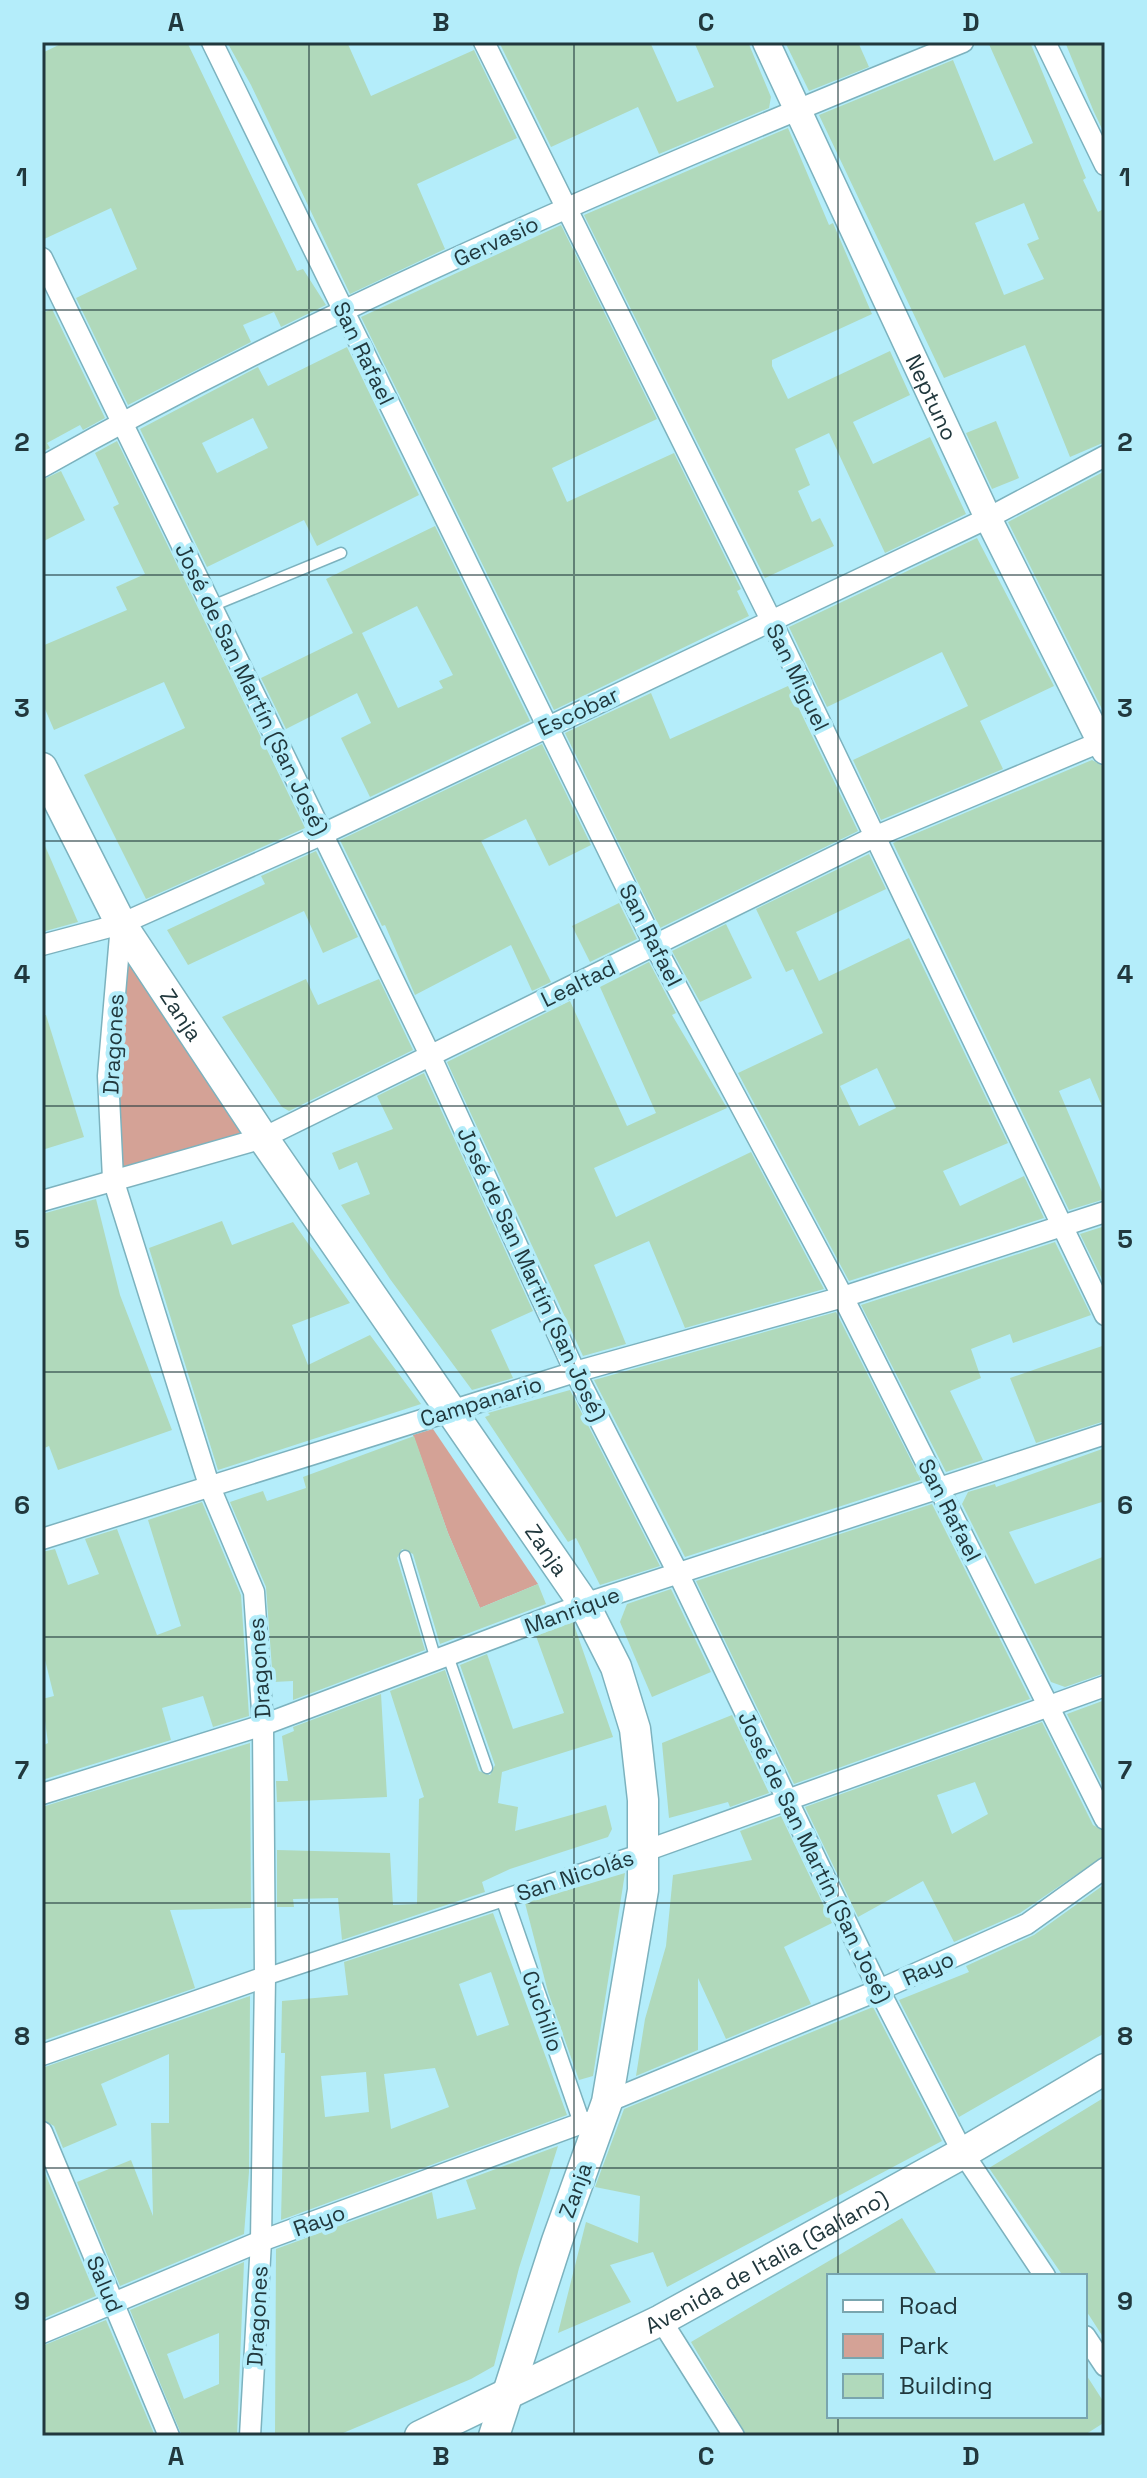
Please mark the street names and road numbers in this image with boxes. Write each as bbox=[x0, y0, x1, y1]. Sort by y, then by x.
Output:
street label: Gervasio bbox=[449, 209, 543, 273]
street label: San Rafael bbox=[327, 297, 401, 409]
street label: Neptuno bbox=[900, 350, 964, 445]
street label: José de San Martín (San José) bbox=[169, 538, 335, 840]
street label: San Miguel bbox=[760, 619, 836, 735]
street label: Escobar bbox=[533, 680, 623, 742]
street label: San Rafael bbox=[613, 879, 689, 991]
street label: Lealtad bbox=[536, 953, 620, 1013]
street label: Zanja bbox=[154, 983, 209, 1047]
street label: Dragones bbox=[96, 993, 130, 1095]
street label: José de San Martín (San José) bbox=[451, 1122, 613, 1426]
street label: Campanario bbox=[417, 1369, 545, 1433]
street label: San Rafael bbox=[912, 1454, 988, 1566]
street label: Zanja bbox=[519, 1519, 575, 1582]
street label: Manrique bbox=[520, 1580, 624, 1640]
street label: Dragones bbox=[242, 1617, 276, 1719]
street label: José de San Martín (San José) bbox=[732, 1706, 898, 2008]
street label: San Nicolás bbox=[513, 1843, 637, 1907]
street label: Rayo bbox=[898, 1944, 958, 1992]
street label: Cuchillo bbox=[516, 1967, 570, 2055]
street label: Zanja bbox=[552, 2158, 598, 2222]
street label: Avenida de Italia (Galiano) bbox=[640, 2183, 893, 2340]
street label: Rayo bbox=[289, 2198, 349, 2242]
street label: Salud bbox=[81, 2251, 129, 2317]
street label: Dragones bbox=[240, 2265, 274, 2367]

